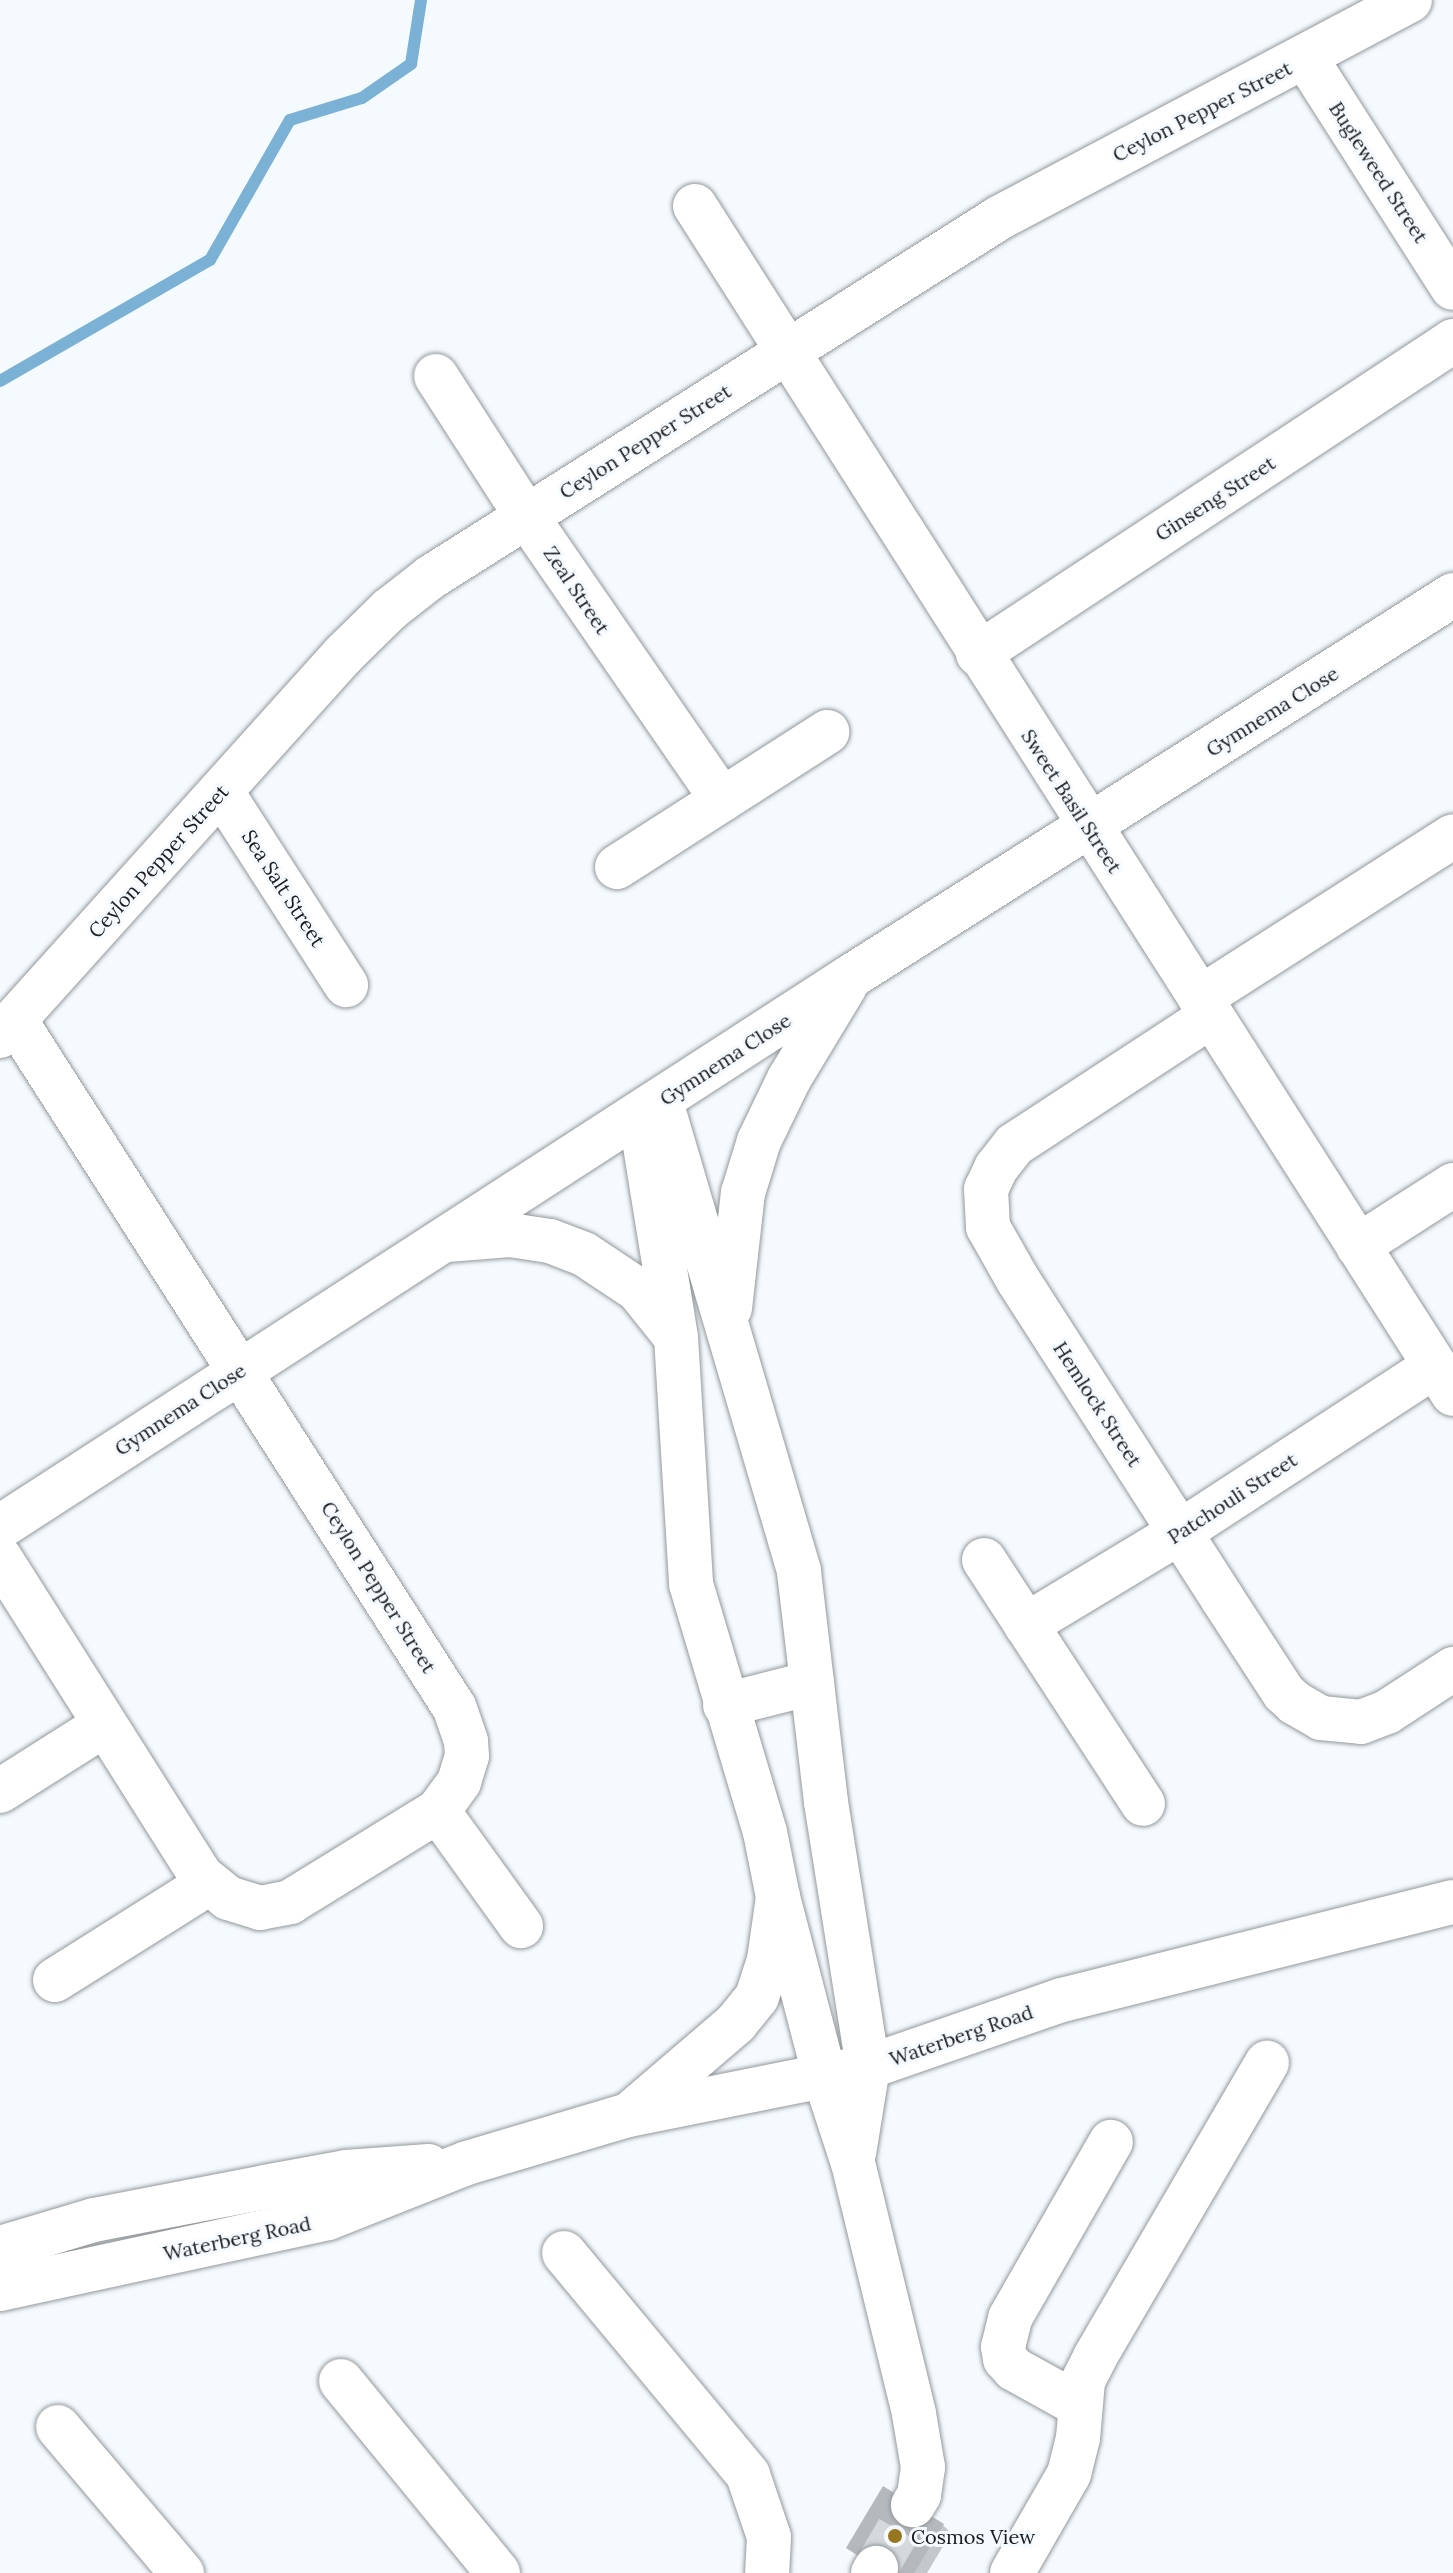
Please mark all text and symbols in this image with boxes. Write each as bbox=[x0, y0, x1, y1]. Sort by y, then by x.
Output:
street label: Ceylon Pepper Street bbox=[1108, 55, 1296, 167]
street label: Bugleweed Street bbox=[1325, 97, 1433, 247]
street label: Ceylon Pepper Street bbox=[555, 378, 735, 504]
street label: Ginseng Street bbox=[1150, 450, 1280, 546]
street label: Zeal Street bbox=[539, 542, 615, 638]
street label: Gymnema Close bbox=[1201, 661, 1343, 761]
street label: Sweet Basil Street bbox=[1017, 725, 1127, 877]
street label: Ceylon Pepper Street bbox=[83, 779, 233, 943]
street label: Sea Salt Street bbox=[237, 825, 331, 951]
street label: Gymnema Close bbox=[655, 1008, 795, 1110]
street label: Hemlock Street bbox=[1049, 1337, 1147, 1471]
street label: Gymnema Close bbox=[110, 1358, 250, 1460]
street label: Patchouli Street bbox=[1163, 1447, 1301, 1549]
street label: Ceylon Pepper Street bbox=[316, 1497, 442, 1677]
street label: Waterberg Road bbox=[886, 1999, 1036, 2071]
street label: Waterberg Road bbox=[161, 2211, 313, 2265]
place label: Cosmos View bbox=[911, 2524, 1035, 2548]
marker: Cosmos View bbox=[886, 2527, 904, 2545]

